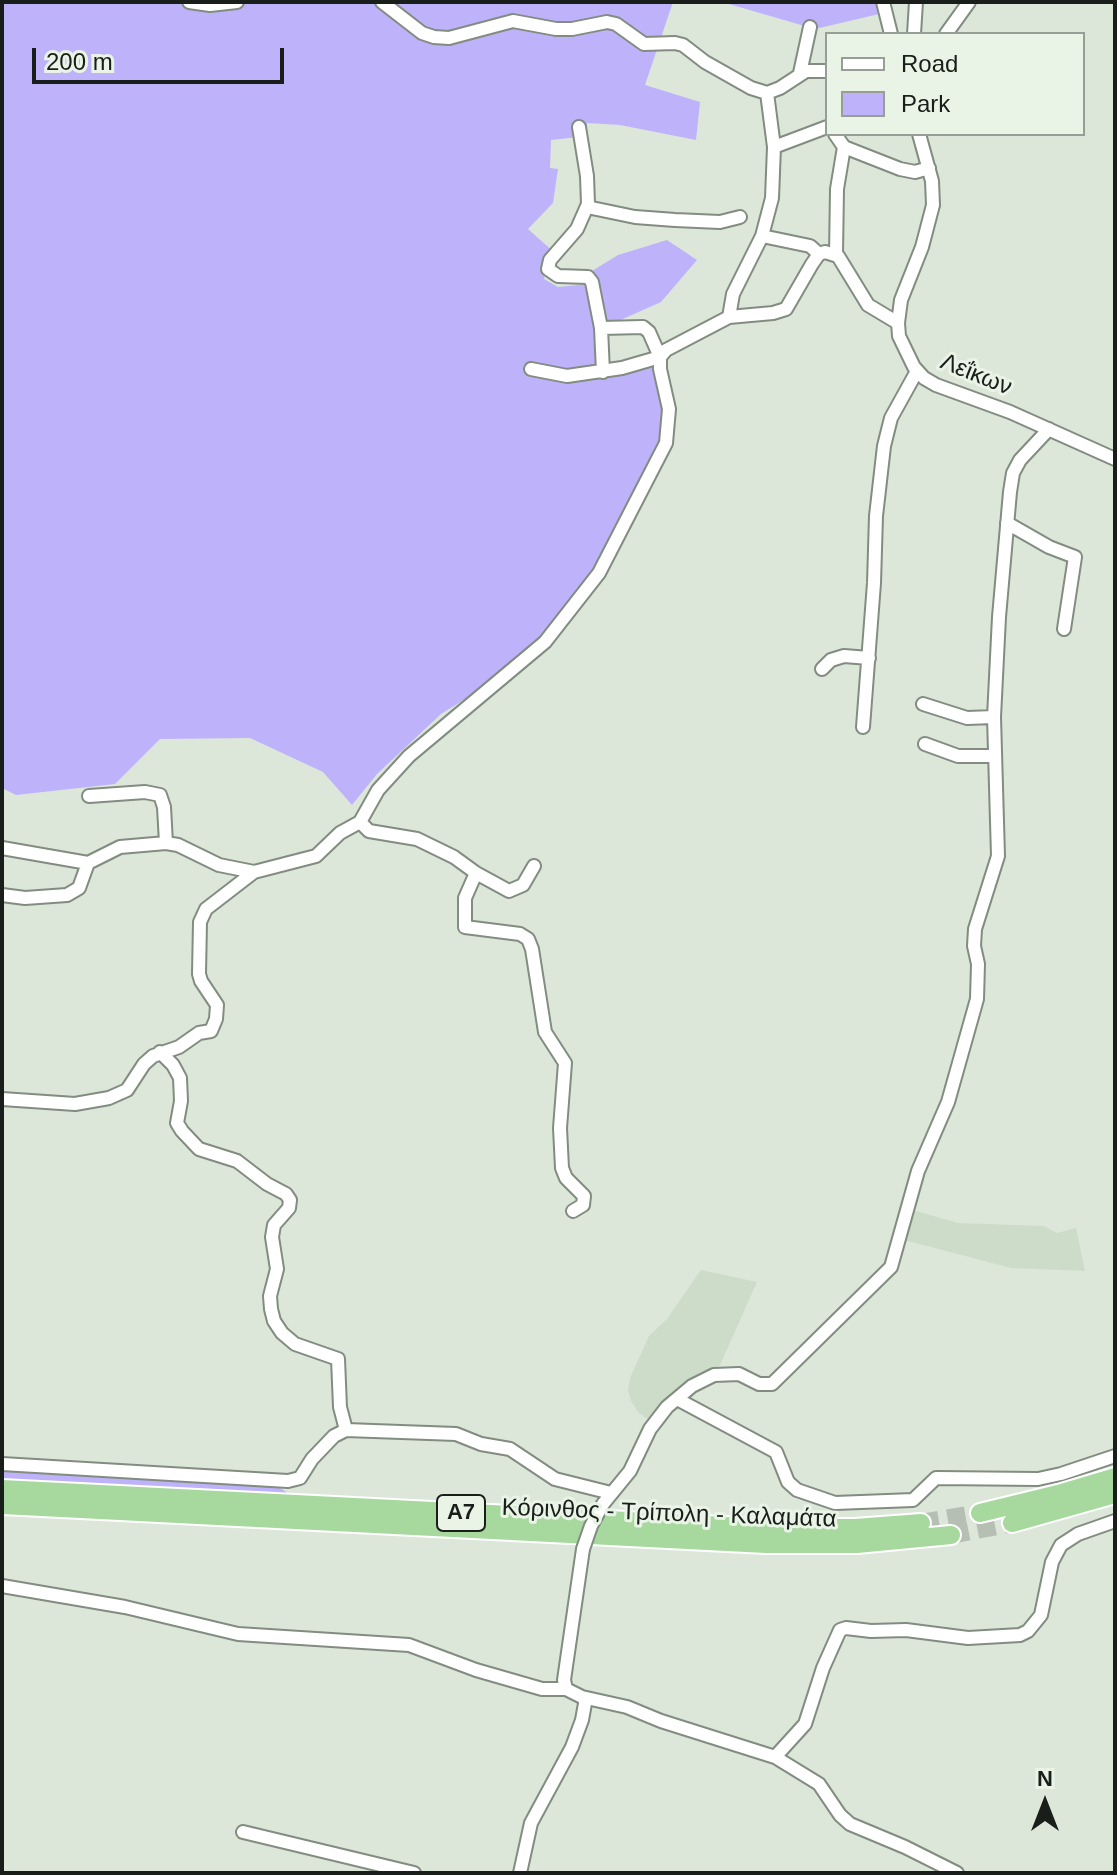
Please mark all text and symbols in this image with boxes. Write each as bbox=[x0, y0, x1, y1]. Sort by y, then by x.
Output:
scale bar bbox=[36, 32, 288, 82]
legend bbox=[825, 32, 1085, 136]
text: 200 m bbox=[46, 48, 113, 75]
text: Road bbox=[901, 50, 958, 77]
text: Park bbox=[901, 90, 950, 117]
street label: Λεΐκων bbox=[936, 348, 1016, 402]
street label: Κόρινθος - Τρίπολη - Καλαμάτα bbox=[501, 1494, 837, 1534]
road number: Α7 bbox=[437, 1495, 485, 1531]
north arrow bbox=[1005, 1763, 1085, 1843]
text: N bbox=[1037, 1766, 1053, 1791]

